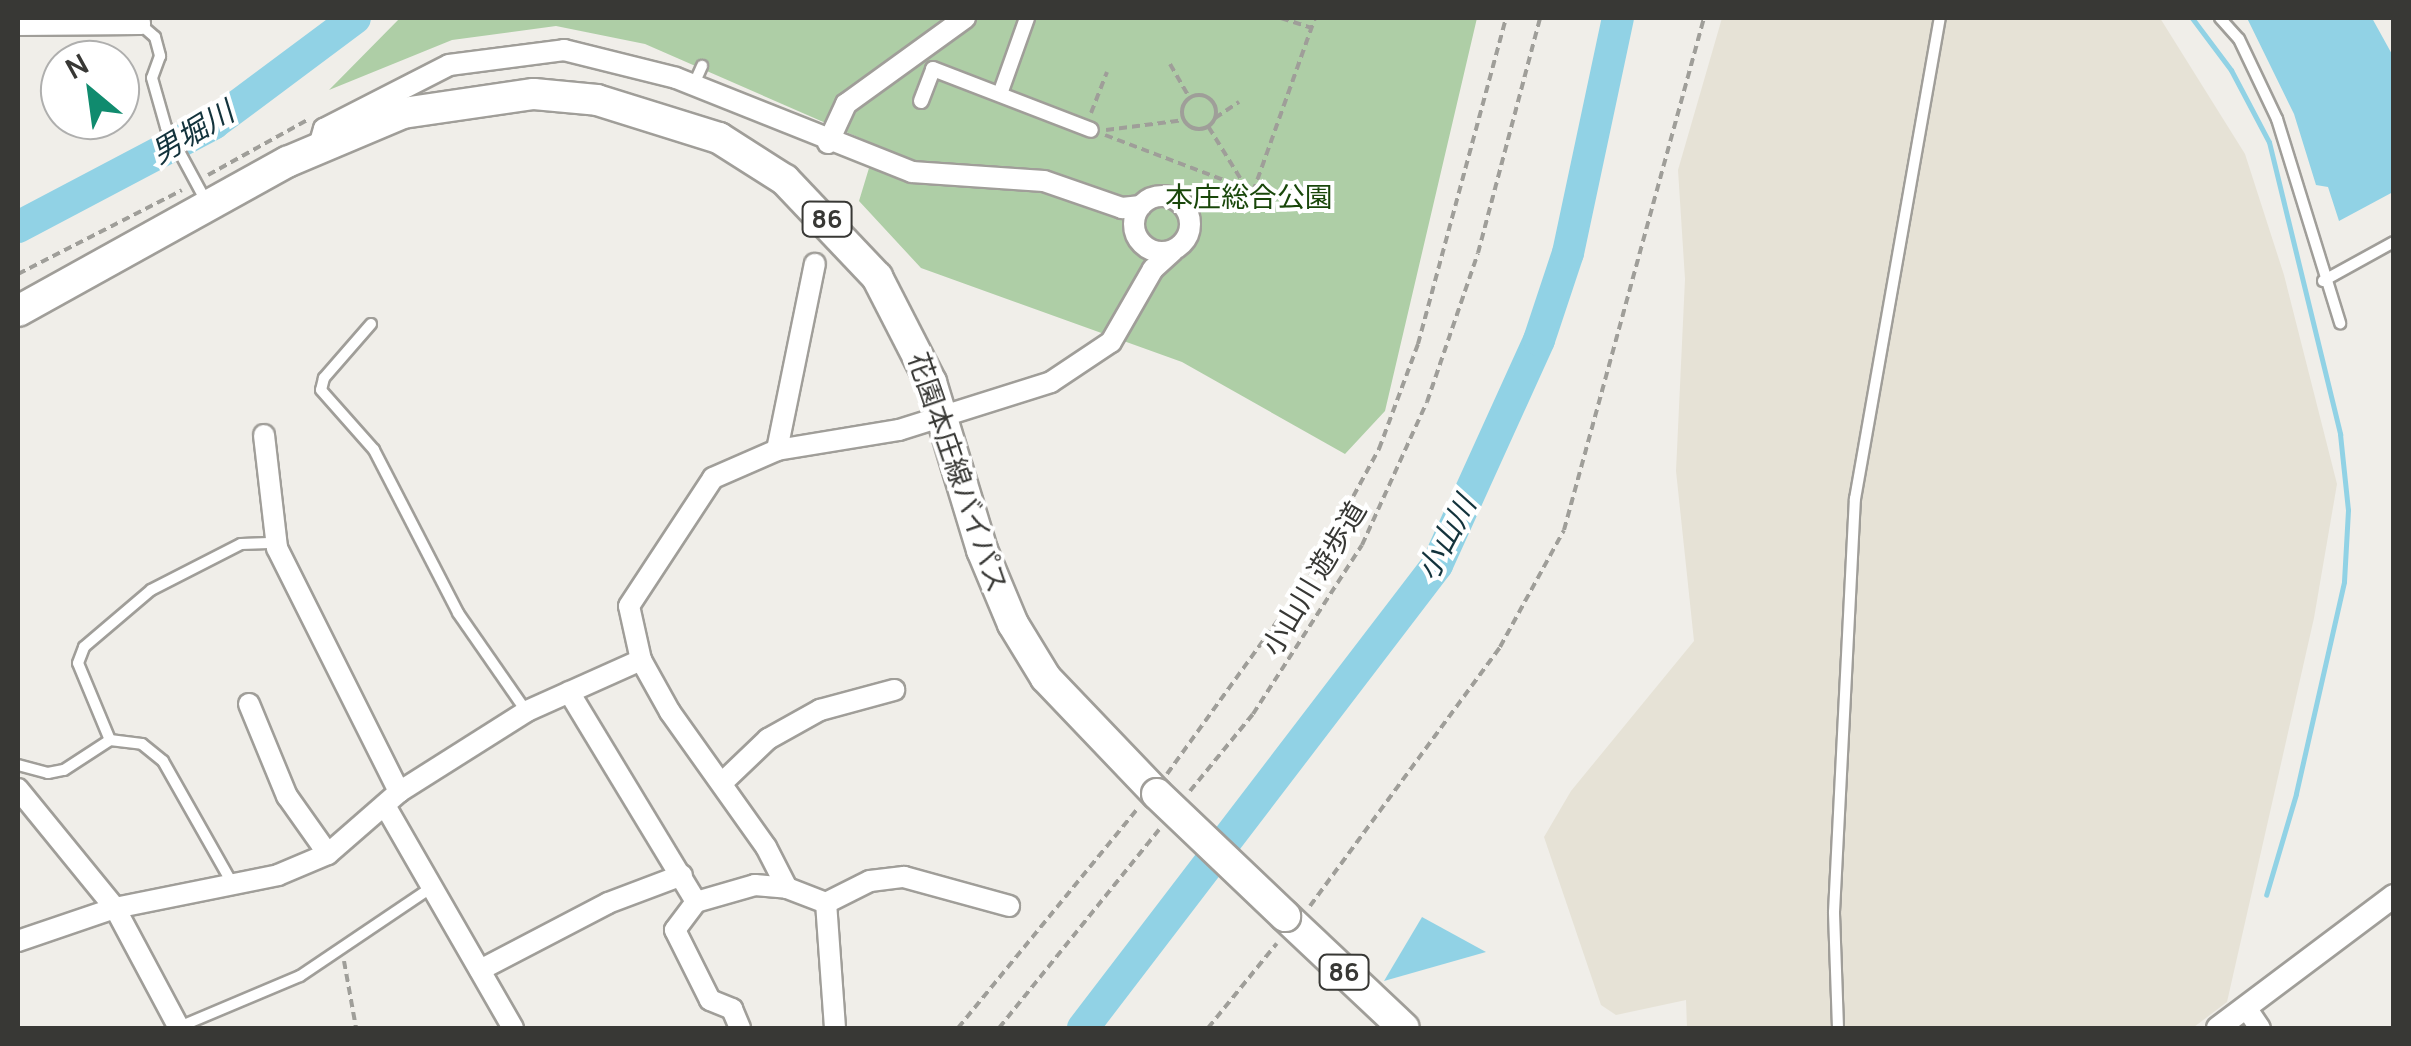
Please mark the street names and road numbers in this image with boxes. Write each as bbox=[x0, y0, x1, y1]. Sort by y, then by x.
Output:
road number: 86 bbox=[800, 199, 854, 239]
street label: 花園本庄線バイパス bbox=[902, 347, 1016, 597]
street label: 小山川 遊歩道 bbox=[1254, 495, 1372, 661]
road number: 86 bbox=[1316, 952, 1372, 992]

